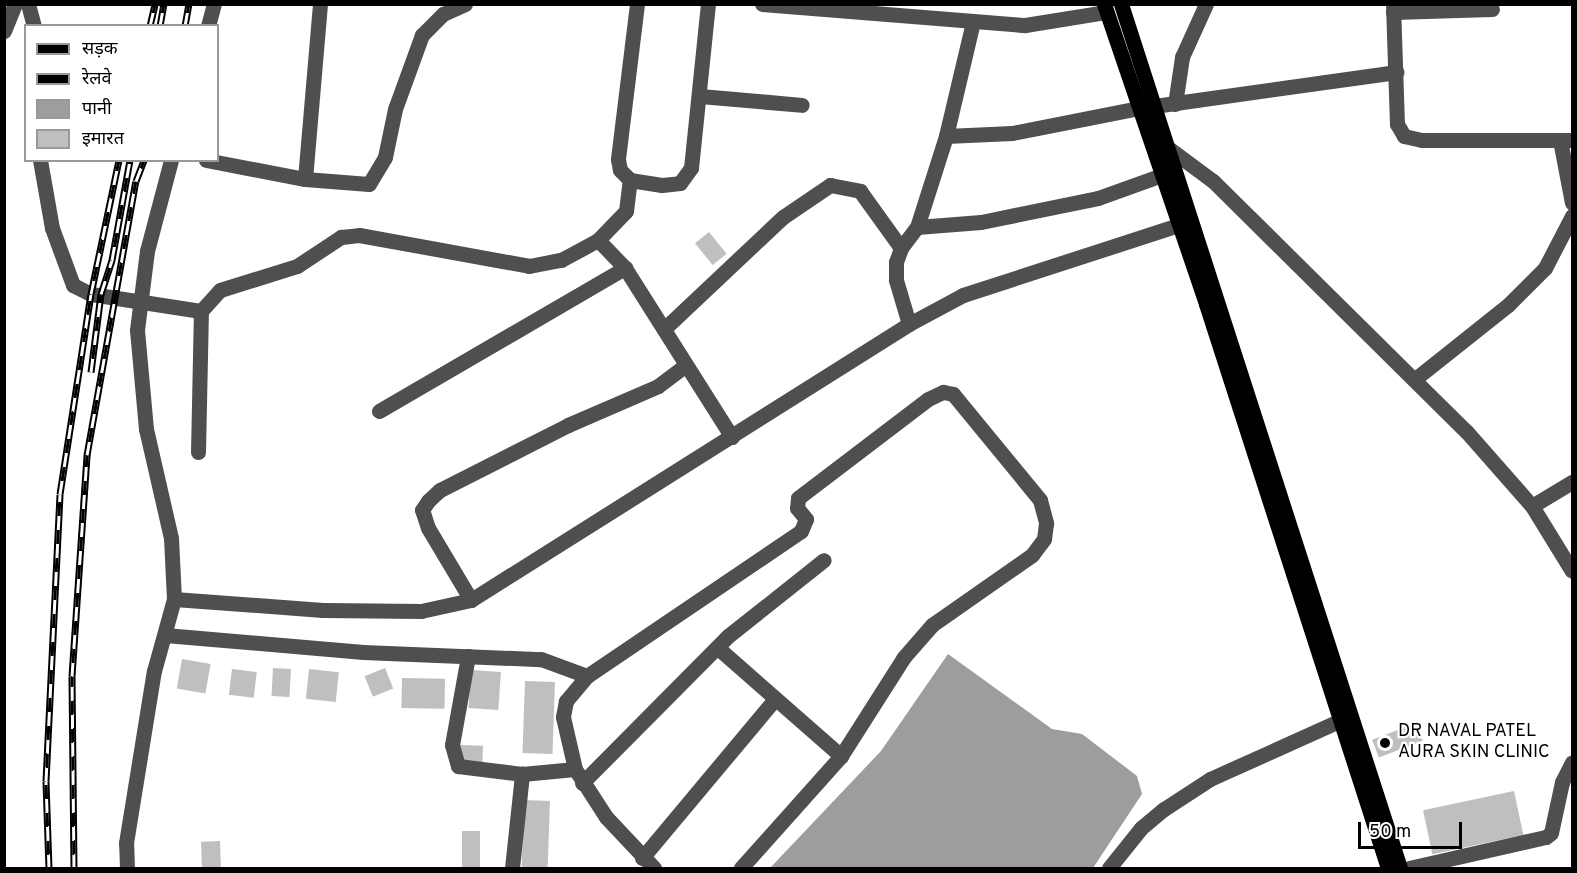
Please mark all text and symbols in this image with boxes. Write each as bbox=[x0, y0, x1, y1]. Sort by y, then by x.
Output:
legend bbox=[24, 24, 219, 162]
text: सड़क bbox=[82, 38, 118, 61]
text: रेलवे bbox=[82, 68, 112, 91]
text: पानी bbox=[82, 98, 112, 121]
text: इमारत bbox=[82, 128, 124, 151]
place label: DR NAVAL PATEL AURA SKIN CLINIC bbox=[1398, 722, 1550, 764]
marker: DR NAVAL PATEL AURA SKIN CLINIC bbox=[1376, 734, 1394, 752]
scale bar bbox=[1361, 810, 1464, 848]
text: 50 m bbox=[1369, 821, 1411, 844]

